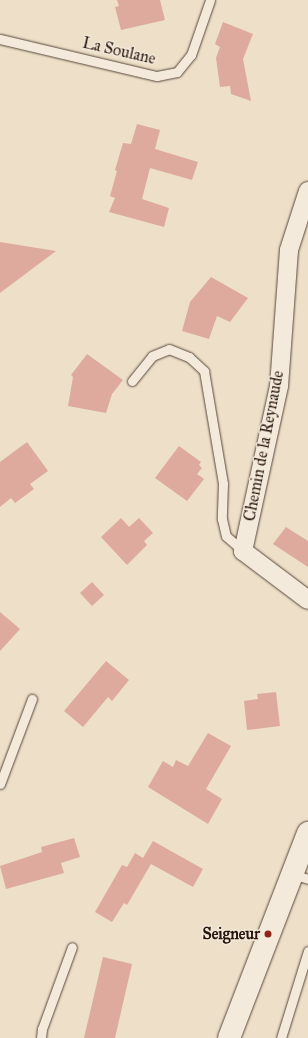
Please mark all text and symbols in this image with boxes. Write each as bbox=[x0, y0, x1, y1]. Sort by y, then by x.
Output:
street label: La Soulane bbox=[81, 33, 157, 69]
street label: Chemin de la Reynaude bbox=[240, 369, 288, 523]
place label: Seigneur bbox=[202, 924, 260, 944]
marker: Seigneur bbox=[263, 929, 273, 939]

